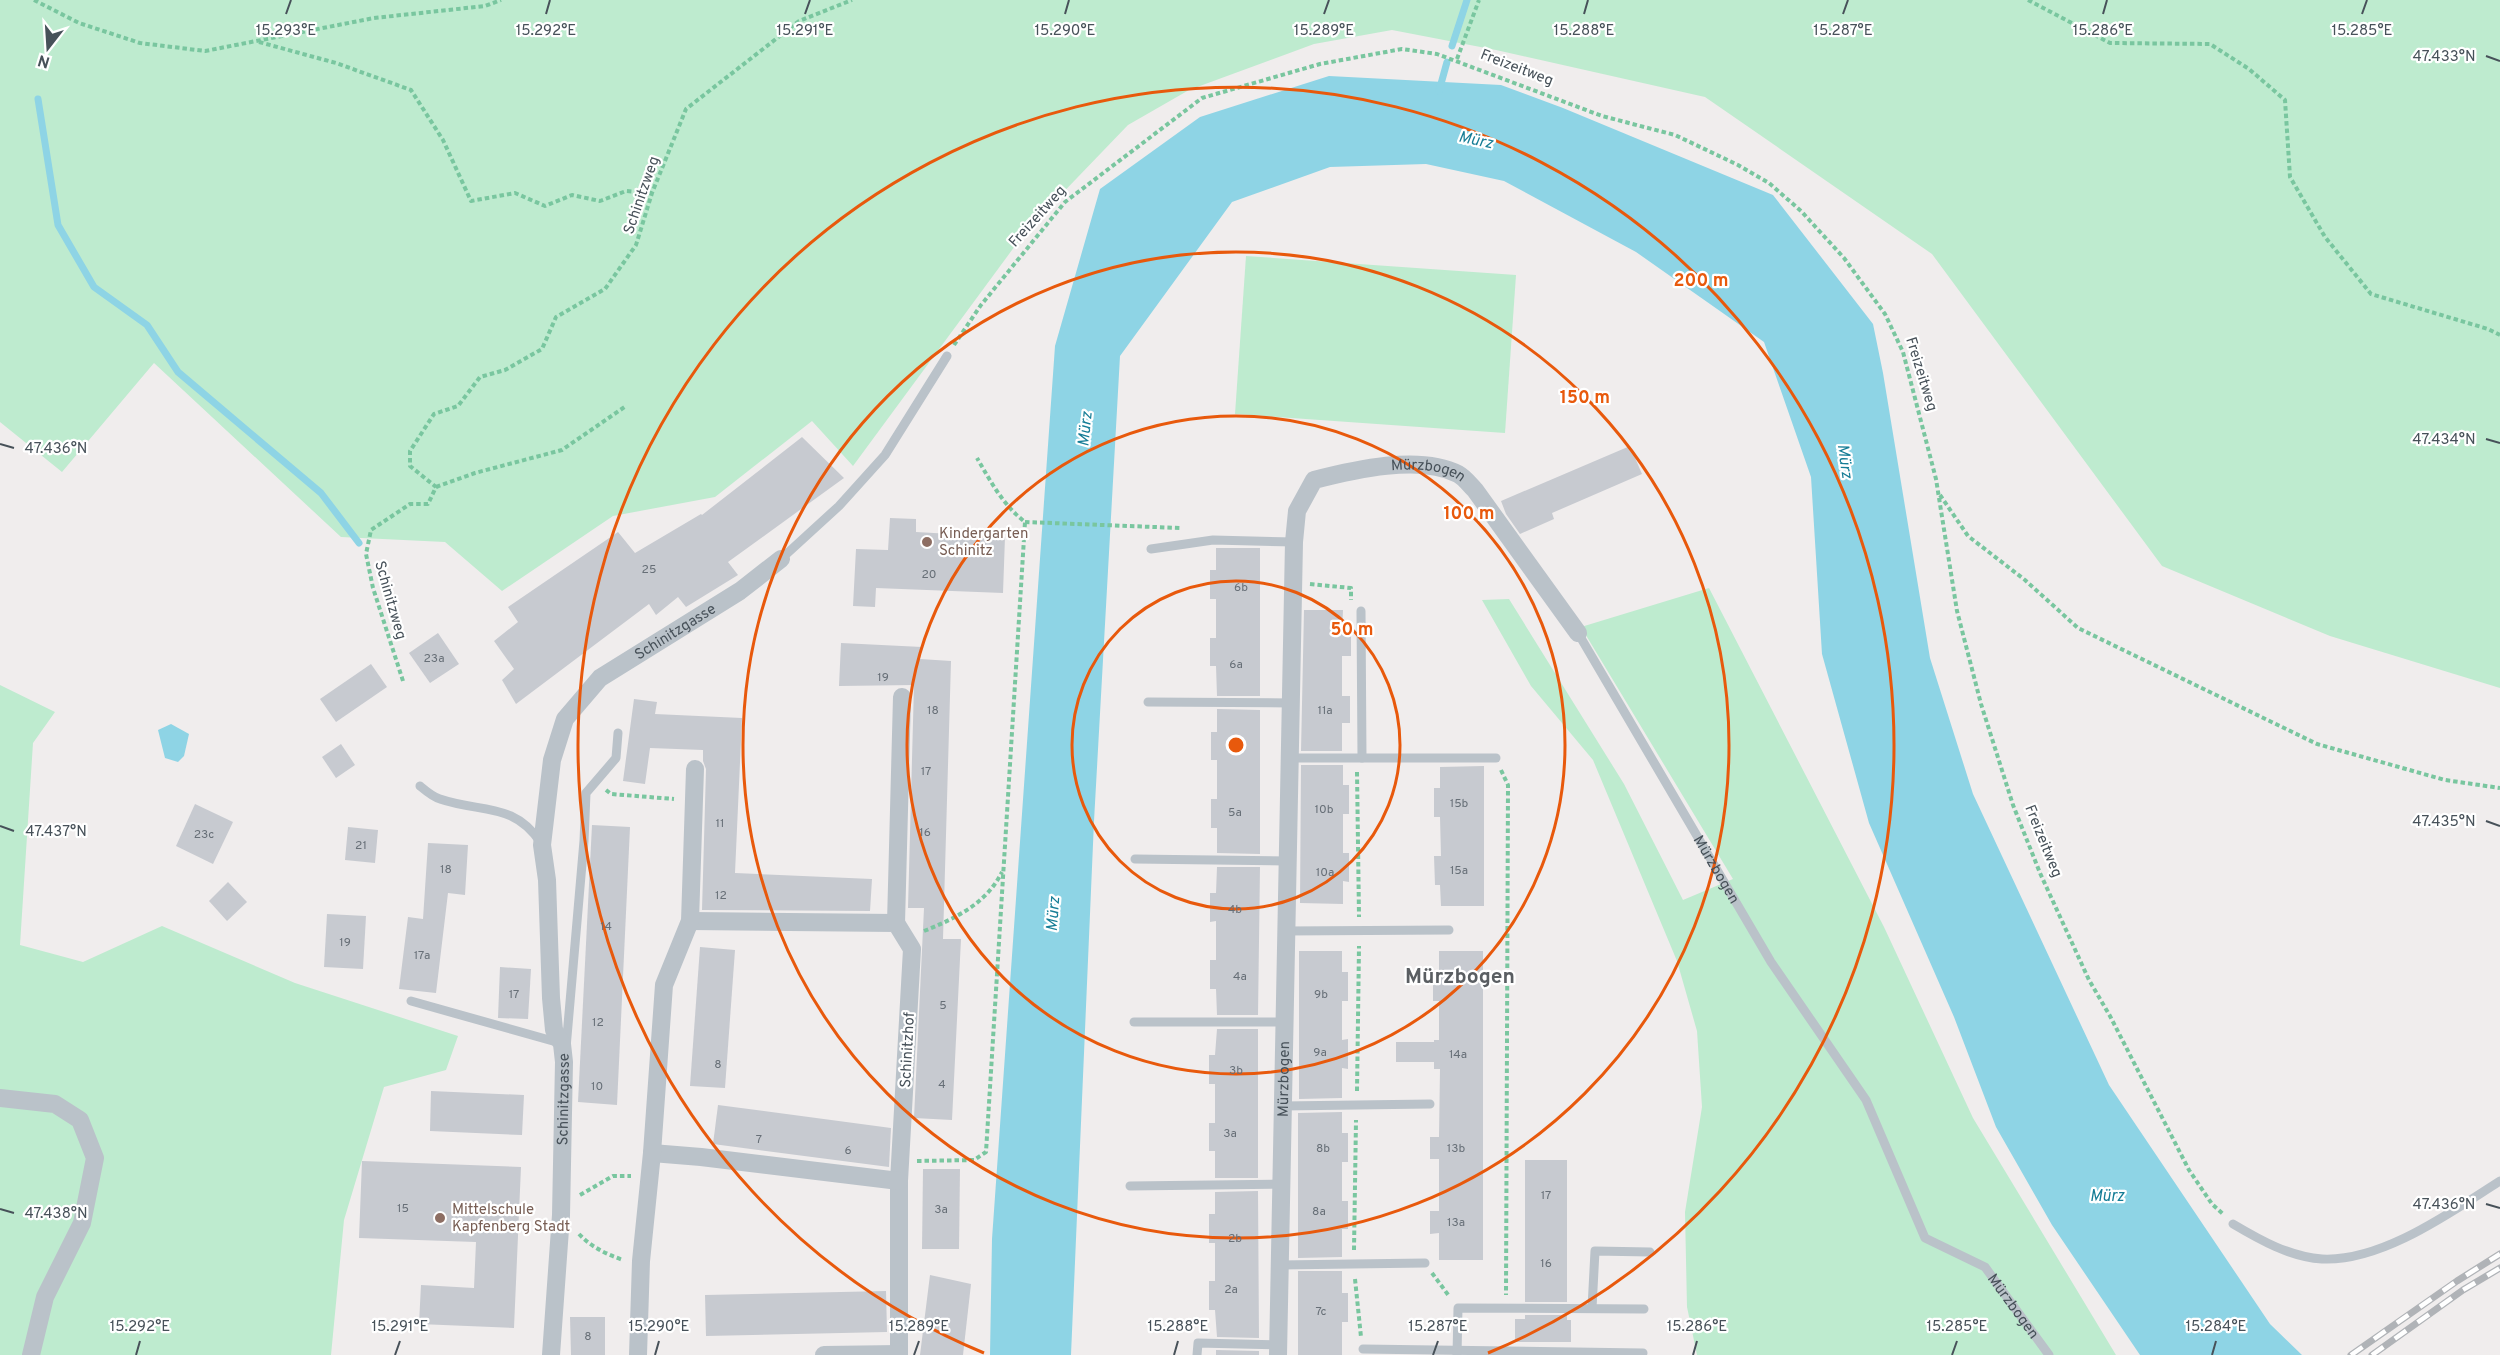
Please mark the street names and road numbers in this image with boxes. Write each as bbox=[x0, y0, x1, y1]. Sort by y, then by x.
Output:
street label: Freizeitweg bbox=[1477, 46, 1556, 91]
street label: Schinitzweg bbox=[620, 154, 665, 237]
street label: Freizeitweg bbox=[1005, 182, 1071, 252]
street label: Freizeitweg bbox=[1900, 335, 1941, 414]
street label: Mürzbogen bbox=[1390, 456, 1469, 487]
street label: Schinitzweg bbox=[369, 559, 410, 642]
street label: Schinitzgasse bbox=[632, 600, 720, 665]
street label: Freizeitweg bbox=[2019, 802, 2066, 881]
street label: Mürzbogen bbox=[1688, 832, 1743, 908]
street label: Schinitzhof bbox=[897, 1012, 920, 1088]
street label: Mürzbogen bbox=[1275, 1041, 1295, 1117]
street label: Schinitzgasse bbox=[554, 1052, 575, 1146]
street label: Mürzbogen bbox=[1982, 1271, 2042, 1343]

